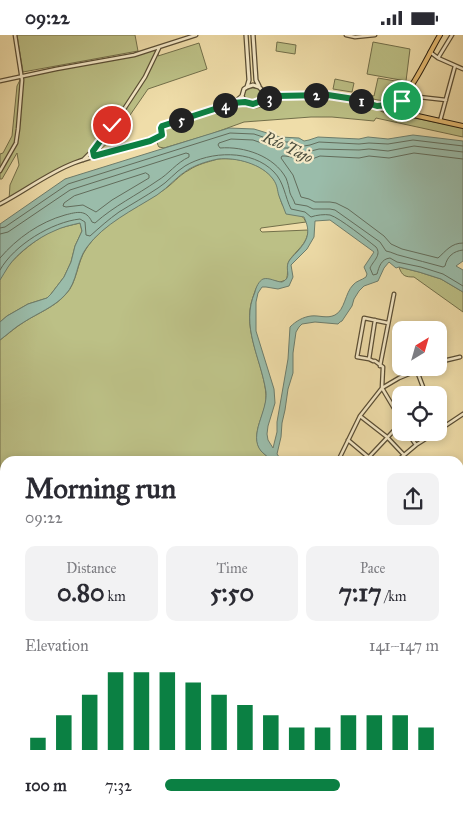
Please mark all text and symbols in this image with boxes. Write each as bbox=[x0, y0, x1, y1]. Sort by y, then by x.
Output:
text: 09:22 bbox=[25, 6, 70, 29]
pin bbox=[381, 80, 423, 122]
pin: 2 bbox=[304, 83, 328, 107]
pin: 3 bbox=[256, 85, 282, 111]
text: 2 bbox=[313, 87, 320, 104]
icon: arrive bbox=[388, 87, 416, 115]
pin: 1 bbox=[348, 89, 374, 113]
text: 3 bbox=[267, 90, 272, 107]
pin: 4 bbox=[212, 93, 238, 117]
text: 1 bbox=[359, 93, 364, 110]
text: 4 bbox=[222, 97, 229, 114]
pin bbox=[91, 104, 133, 146]
pin: 5 bbox=[168, 107, 194, 133]
icon: check bbox=[98, 111, 126, 139]
text: 5 bbox=[178, 112, 185, 129]
water label: Río Tajo bbox=[259, 127, 316, 168]
north arrow bbox=[392, 321, 448, 376]
map controls bbox=[392, 321, 447, 441]
button: locate bbox=[392, 386, 447, 441]
text: Morning run bbox=[25, 471, 176, 506]
button: share bbox=[387, 473, 439, 525]
text: 09:22 bbox=[25, 508, 63, 527]
text: Distance bbox=[66, 560, 116, 577]
text: Time bbox=[216, 560, 247, 577]
text: Pace bbox=[360, 560, 385, 577]
text: 0.80 bbox=[57, 577, 104, 608]
text: 5:50 bbox=[210, 577, 254, 608]
text: 7:17 bbox=[339, 577, 382, 608]
text: km bbox=[104, 588, 126, 605]
text: /km bbox=[382, 588, 407, 605]
text: Elevation bbox=[25, 636, 89, 655]
text: 141–147 m bbox=[369, 636, 439, 655]
text: 100 m bbox=[25, 776, 67, 795]
text: 7:32 bbox=[105, 776, 132, 795]

